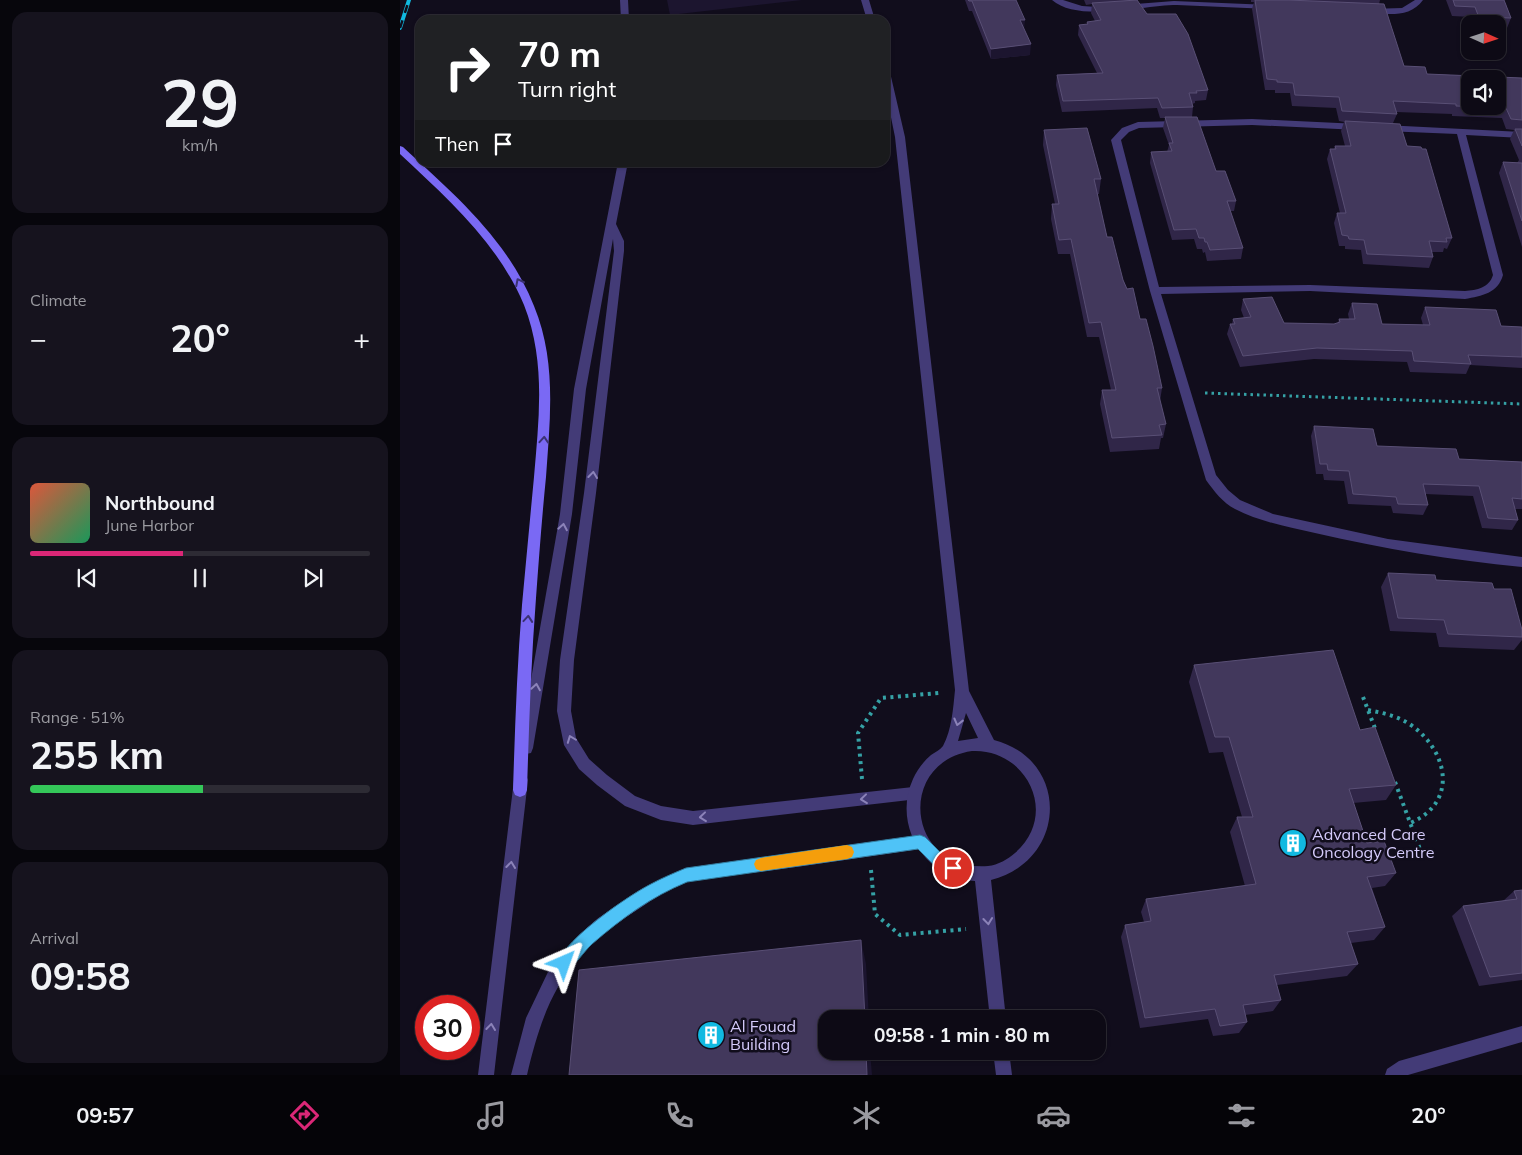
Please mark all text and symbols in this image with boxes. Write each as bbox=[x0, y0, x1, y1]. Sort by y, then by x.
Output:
north arrow bbox=[1461, 15, 1506, 60]
map controls bbox=[1461, 15, 1506, 115]
text: 70 m bbox=[518, 32, 601, 76]
icon: right bbox=[435, 35, 500, 100]
text: 29 bbox=[161, 62, 239, 143]
button: sound bbox=[1461, 70, 1506, 115]
text: Turn right bbox=[518, 75, 616, 103]
icon: arrive bbox=[489, 130, 517, 158]
text: Then bbox=[435, 132, 479, 156]
text: km/h bbox=[182, 135, 218, 155]
one-way arrow bbox=[515, 278, 525, 287]
text: Climate bbox=[30, 290, 86, 310]
text: 20° bbox=[170, 314, 230, 362]
text: − bbox=[30, 321, 47, 356]
text: + bbox=[353, 321, 370, 356]
one-way arrow bbox=[538, 436, 549, 444]
one-way arrow bbox=[587, 470, 598, 478]
text: Northbound bbox=[105, 491, 215, 515]
text: June Harbor bbox=[105, 515, 194, 535]
one-way arrow bbox=[558, 523, 568, 531]
icon: previous bbox=[73, 564, 101, 592]
icon: pause bbox=[186, 564, 214, 592]
icon: next bbox=[299, 564, 327, 592]
one-way arrow bbox=[522, 615, 533, 623]
one-way arrow bbox=[530, 683, 541, 691]
text: Range · 51% bbox=[30, 707, 125, 727]
one-way arrow bbox=[953, 718, 964, 727]
text: 255 km bbox=[30, 731, 164, 779]
one-way arrow bbox=[567, 736, 577, 744]
one-way arrow bbox=[860, 793, 868, 804]
one-way arrow bbox=[698, 811, 706, 822]
place label: Advanced Care Oncology Centre bbox=[1312, 824, 1434, 862]
building icon: Advanced Care Oncology Centre bbox=[1278, 828, 1308, 858]
pin bbox=[932, 847, 974, 889]
icon: arrive bbox=[939, 854, 967, 882]
one-way arrow bbox=[505, 861, 516, 869]
one-way arrow bbox=[982, 917, 993, 925]
text: Arrival bbox=[30, 928, 79, 948]
position arrow bbox=[537, 936, 589, 988]
text: 09:58 bbox=[30, 952, 131, 1000]
speed limit sign: 30 bbox=[415, 995, 480, 1060]
place label: Al Fouad Building bbox=[730, 1016, 796, 1054]
building icon: Al Fouad Building bbox=[696, 1020, 726, 1050]
one-way arrow bbox=[485, 1022, 496, 1030]
text: 09:58 · 1 min · 80 m bbox=[874, 1023, 1050, 1047]
icon: directions bbox=[287, 1098, 322, 1133]
icon: music bbox=[474, 1098, 509, 1133]
icon: phone bbox=[662, 1098, 697, 1133]
icon: climate bbox=[849, 1098, 884, 1133]
icon: car bbox=[1036, 1098, 1071, 1133]
icon: filters bbox=[1224, 1098, 1259, 1133]
text: 09:57 bbox=[76, 1101, 134, 1129]
text: 20° bbox=[1411, 1101, 1446, 1129]

